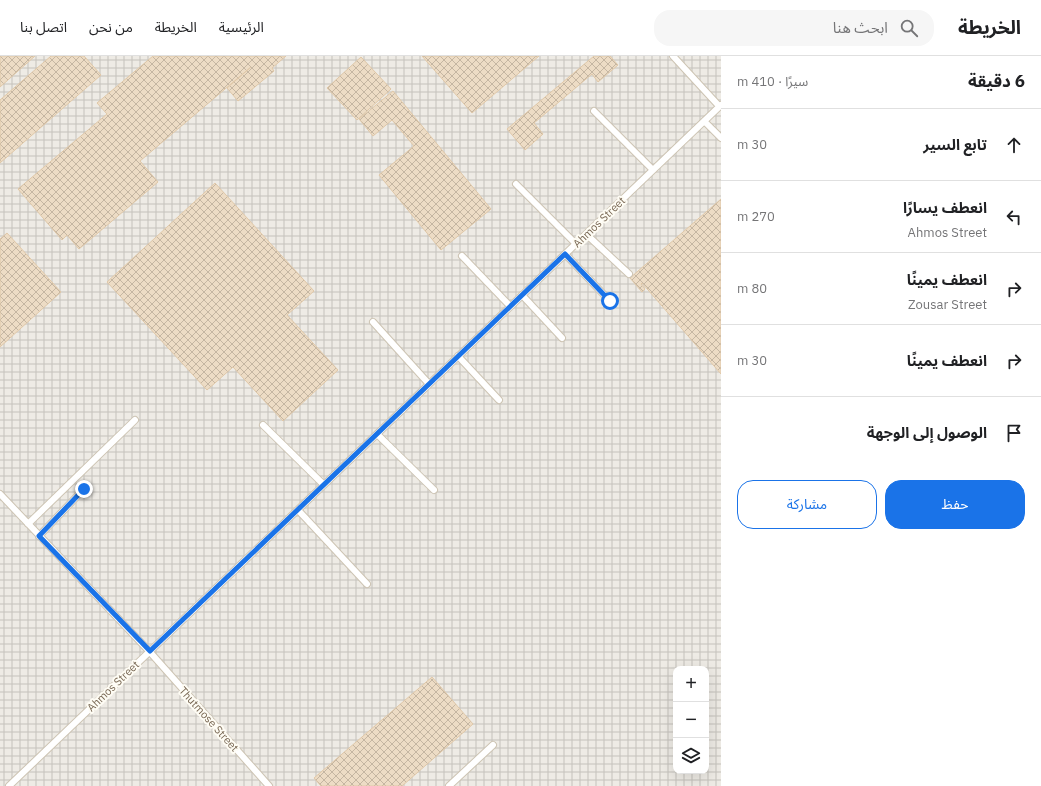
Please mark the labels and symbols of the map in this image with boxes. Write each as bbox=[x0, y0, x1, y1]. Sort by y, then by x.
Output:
street label: Ahmos Street bbox=[570, 194, 628, 250]
route start bbox=[601, 292, 619, 310]
route end bbox=[75, 480, 93, 498]
street label: Ahmos Street bbox=[84, 658, 142, 714]
street label: Thutmose Street bbox=[176, 684, 242, 754]

